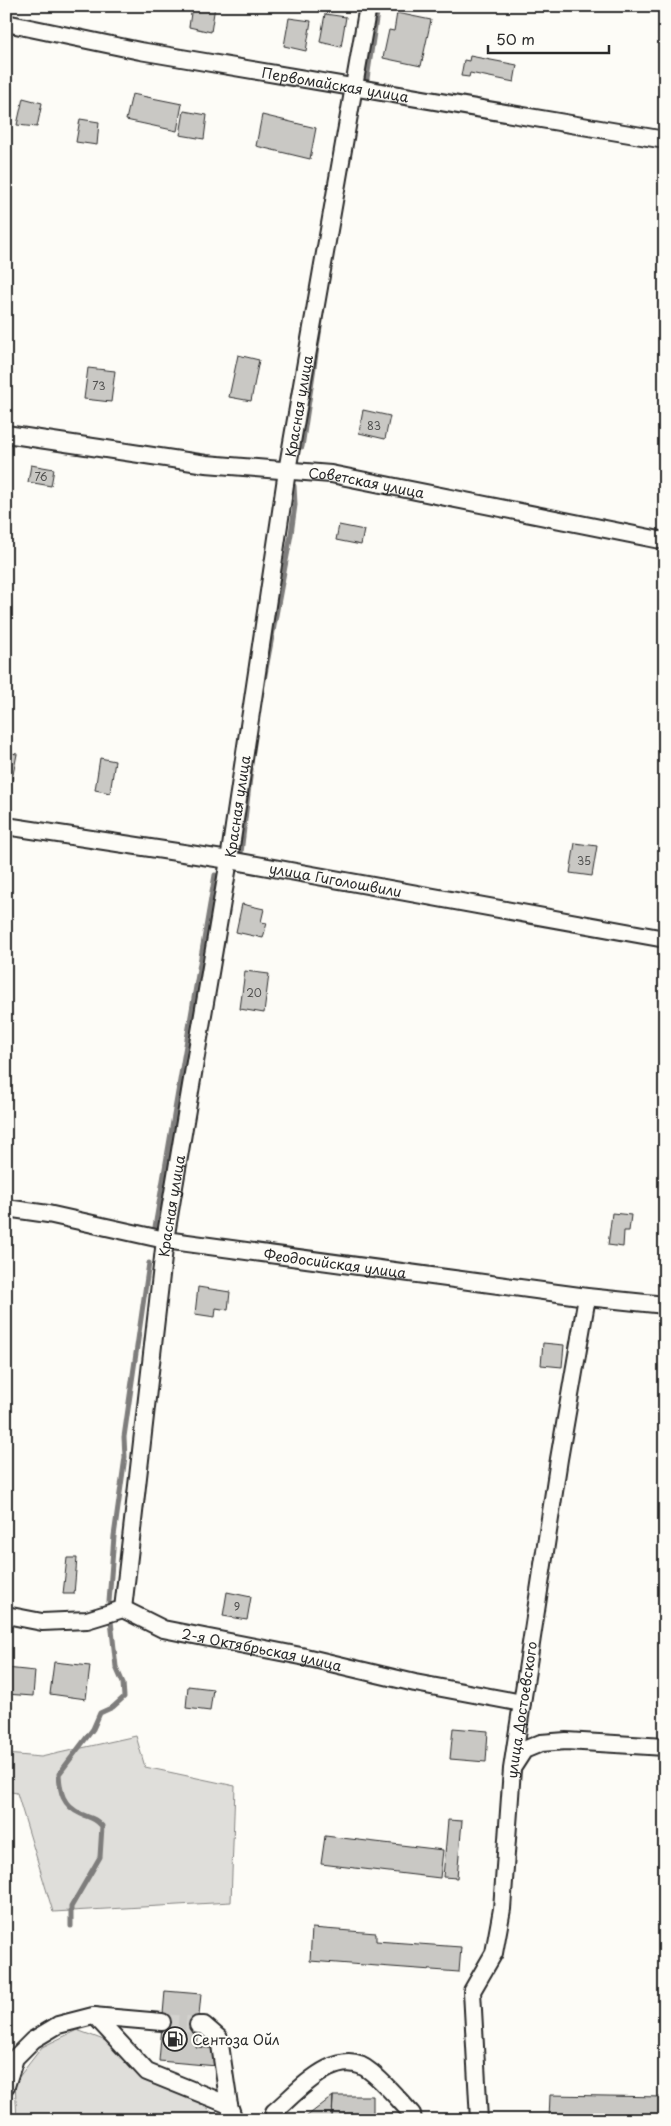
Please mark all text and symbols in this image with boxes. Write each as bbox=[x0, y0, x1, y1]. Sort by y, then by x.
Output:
scale bar bbox=[488, 22, 610, 54]
text: 50 m bbox=[496, 27, 535, 50]
street label: Первомайская улица bbox=[260, 61, 411, 107]
street label: Красная улица bbox=[279, 353, 318, 459]
house number: 73 bbox=[92, 377, 106, 394]
house number: 83 bbox=[367, 417, 381, 434]
street label: Советская улица bbox=[308, 462, 427, 503]
house number: 76 bbox=[34, 468, 48, 485]
street label: Красная улица bbox=[219, 754, 255, 859]
house number: 35 bbox=[577, 852, 591, 869]
street label: улица Гиголошвили bbox=[268, 857, 404, 902]
house number: 20 bbox=[246, 984, 262, 1001]
street label: Красная улица bbox=[153, 1153, 190, 1258]
street label: Феодосийская улица bbox=[263, 1243, 408, 1283]
house number: 9 bbox=[234, 1598, 240, 1615]
street label: 2-я Октябрьская улица bbox=[180, 1622, 344, 1676]
street label: улица Достоевского bbox=[501, 1640, 542, 1779]
fuel station icon: Сентоза Ойл bbox=[162, 2026, 188, 2052]
place label: Сентоза Ойл bbox=[192, 2029, 280, 2050]

